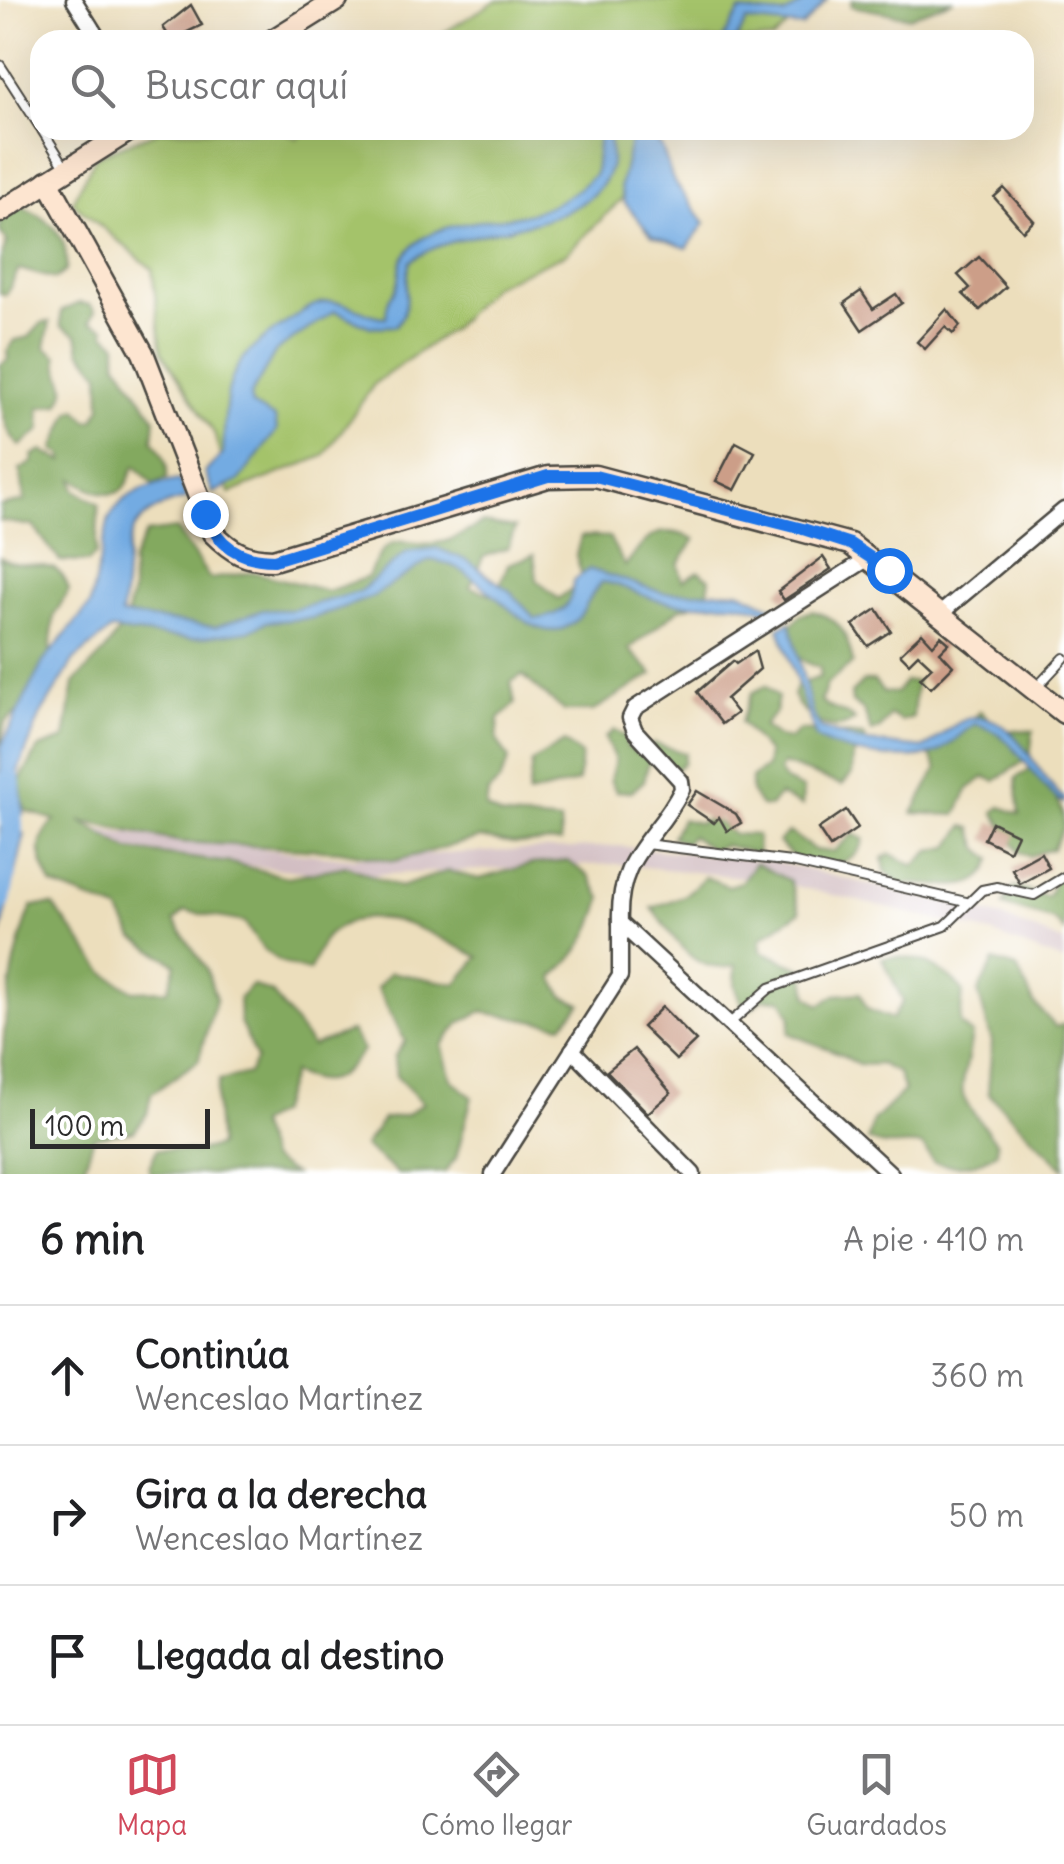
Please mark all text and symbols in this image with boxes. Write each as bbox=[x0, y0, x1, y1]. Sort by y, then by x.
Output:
search box bbox=[30, 30, 1034, 140]
icon: search bbox=[65, 58, 120, 113]
text: Buscar aquí bbox=[145, 62, 348, 109]
route end bbox=[183, 492, 229, 538]
route start bbox=[867, 548, 913, 594]
scale bar bbox=[30, 1104, 210, 1148]
text: 100 m bbox=[45, 1108, 124, 1144]
text: 6 min bbox=[40, 1213, 145, 1265]
text: A pie · 410 m bbox=[843, 1219, 1024, 1260]
text: Continúa bbox=[135, 1331, 290, 1378]
icon: ahead bbox=[40, 1348, 95, 1403]
text: 360 m bbox=[931, 1355, 1024, 1396]
text: Wenceslao Martínez bbox=[135, 1378, 423, 1419]
text: Gira a la derecha bbox=[135, 1471, 427, 1518]
icon: right bbox=[40, 1488, 95, 1543]
text: 50 m bbox=[949, 1495, 1024, 1536]
text: Wenceslao Martínez bbox=[135, 1518, 423, 1559]
icon: arrive bbox=[40, 1628, 95, 1683]
text: Llegada al destino bbox=[135, 1632, 444, 1679]
tab: Mapa bbox=[117, 1747, 187, 1843]
tab: Cómo llegar bbox=[421, 1747, 573, 1843]
tab: Guardados bbox=[806, 1747, 947, 1843]

